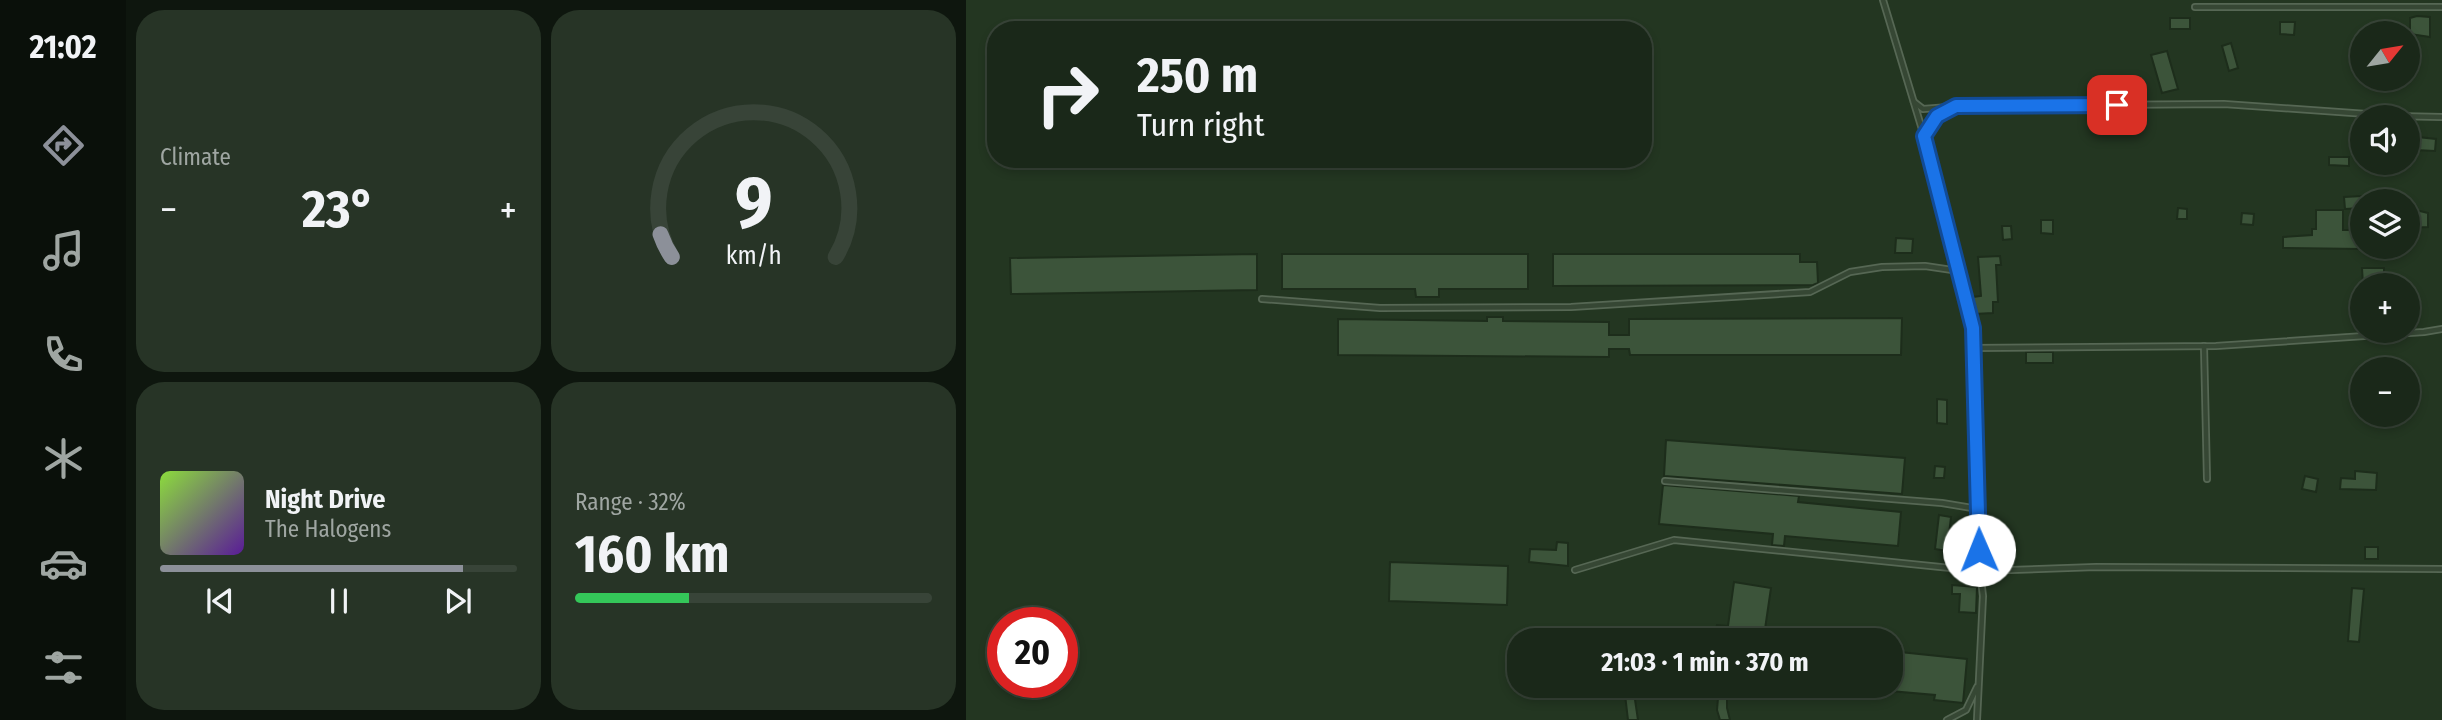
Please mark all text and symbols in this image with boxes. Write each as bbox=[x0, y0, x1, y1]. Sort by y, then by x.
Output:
north arrow bbox=[2350, 21, 2420, 91]
map controls bbox=[2350, 21, 2420, 427]
text: 21:02 bbox=[29, 28, 97, 66]
text: 250 m bbox=[1137, 46, 1258, 105]
icon: right bbox=[1022, 49, 1113, 140]
pin bbox=[2087, 75, 2147, 135]
icon: arrive bbox=[2098, 86, 2136, 124]
button: sound bbox=[2350, 105, 2420, 175]
text: Turn right bbox=[1137, 106, 1264, 144]
icon: directions bbox=[39, 121, 88, 170]
text: Climate bbox=[160, 143, 231, 171]
text: 9 bbox=[735, 159, 772, 246]
text: 23° bbox=[302, 178, 375, 241]
text: − bbox=[160, 187, 177, 233]
text: + bbox=[500, 187, 517, 233]
button: layers bbox=[2350, 189, 2420, 259]
icon: music bbox=[39, 226, 88, 275]
text: km/h bbox=[726, 241, 781, 271]
button: + bbox=[2350, 273, 2420, 343]
icon: phone bbox=[39, 330, 88, 379]
button: − bbox=[2350, 357, 2420, 427]
icon: climate bbox=[39, 434, 88, 483]
text: Night Drive bbox=[265, 484, 385, 515]
text: Range · 32% bbox=[575, 488, 686, 516]
position arrow bbox=[1942, 513, 2016, 587]
text: The Halogens bbox=[265, 515, 391, 543]
text: 160 km bbox=[575, 523, 730, 586]
icon: car bbox=[39, 539, 88, 588]
icon: previous bbox=[201, 582, 239, 620]
icon: pause bbox=[320, 582, 358, 620]
icon: next bbox=[439, 582, 477, 620]
speed limit sign: 20 bbox=[987, 607, 1078, 698]
icon: filters bbox=[39, 643, 88, 692]
text: 21:03 · 1 min · 370 m bbox=[1601, 647, 1809, 678]

